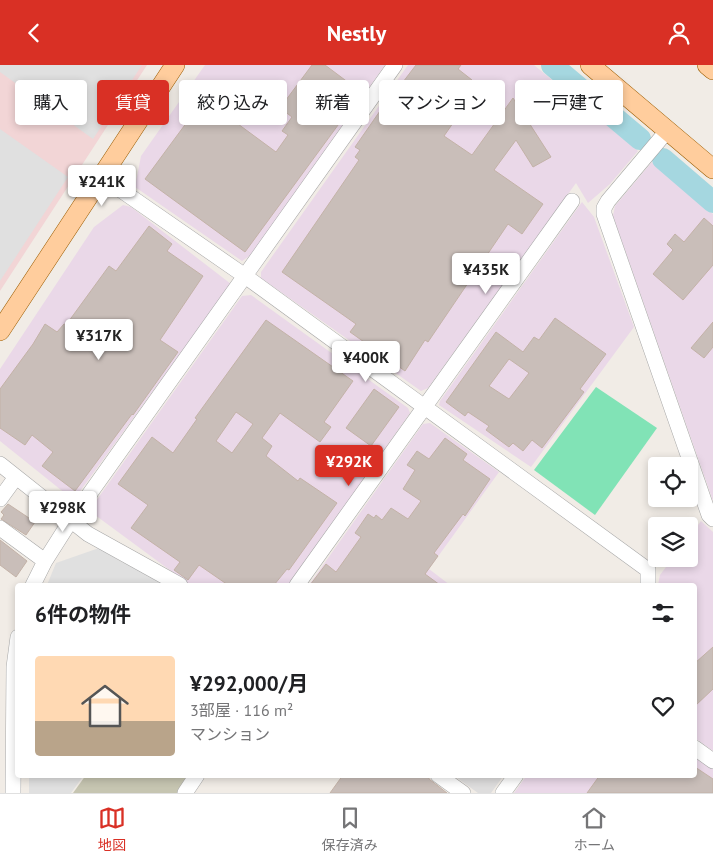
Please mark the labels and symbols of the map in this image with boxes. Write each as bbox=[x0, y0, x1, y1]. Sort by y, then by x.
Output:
pin: ¥241K bbox=[67, 165, 137, 207]
pin: ¥435K bbox=[451, 253, 521, 295]
pin: ¥317K bbox=[64, 319, 134, 361]
pin: ¥400K bbox=[331, 341, 401, 383]
pin: ¥292K bbox=[314, 445, 384, 487]
pin: ¥298K bbox=[28, 491, 98, 533]

